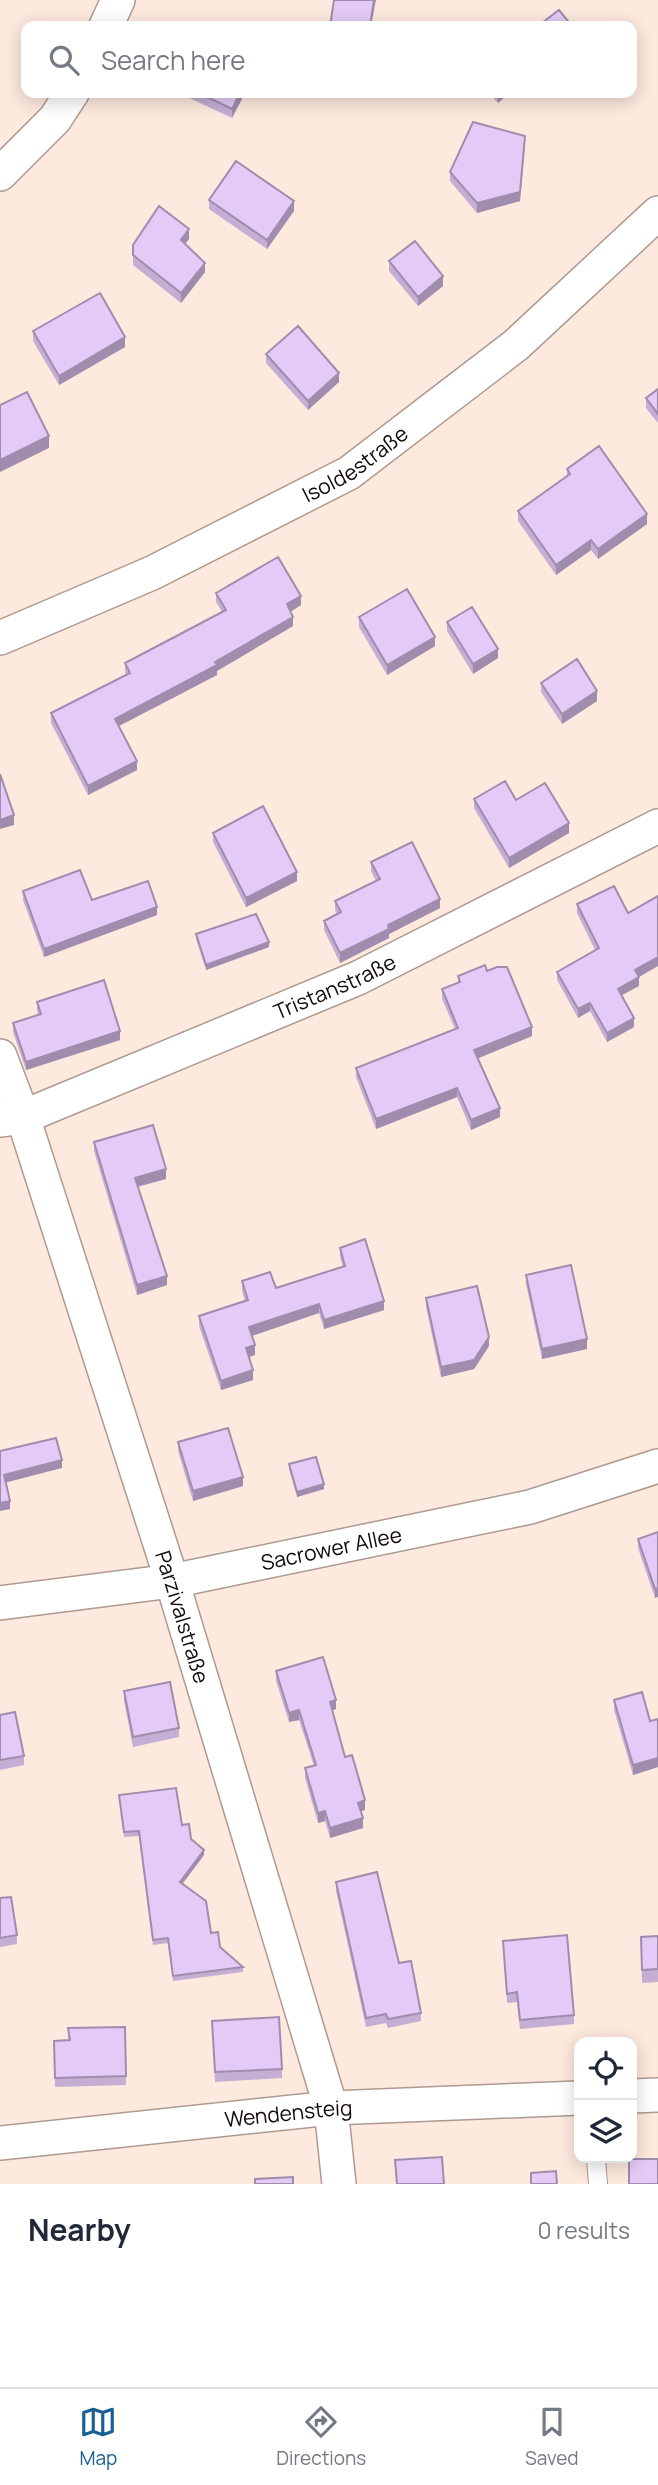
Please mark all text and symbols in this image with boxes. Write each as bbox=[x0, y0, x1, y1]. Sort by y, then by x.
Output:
search box bbox=[21, 21, 637, 98]
icon: search bbox=[45, 41, 83, 79]
text: Search here bbox=[101, 42, 246, 78]
street label: Isoldestraße bbox=[297, 419, 413, 508]
street label: Tristanstraße bbox=[269, 947, 400, 1026]
street label: Sacrower Allee bbox=[258, 1520, 404, 1576]
street label: Parzivalstraße bbox=[149, 1547, 216, 1687]
map controls bbox=[574, 2037, 637, 2163]
button: locate bbox=[574, 2037, 637, 2100]
street label: Wendensteig bbox=[223, 2093, 353, 2133]
button: layers bbox=[574, 2100, 637, 2163]
text: Nearby bbox=[28, 2209, 131, 2250]
text: 0 results bbox=[537, 2214, 630, 2246]
tab: Map bbox=[79, 2403, 117, 2471]
tab: Directions bbox=[276, 2403, 366, 2471]
tab: Saved bbox=[525, 2403, 579, 2471]

